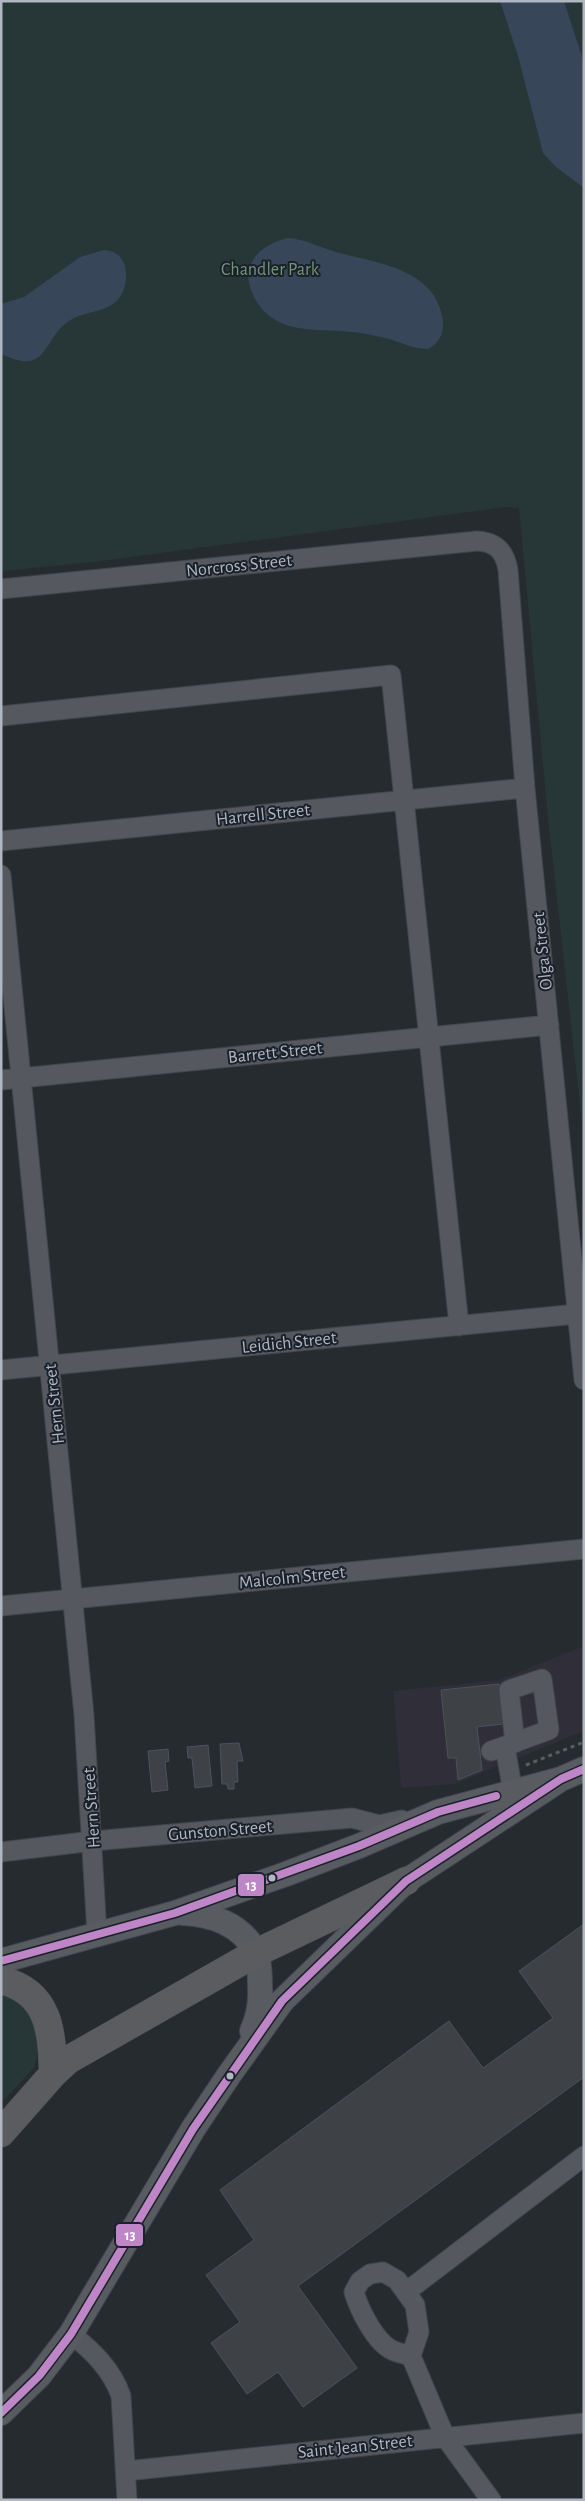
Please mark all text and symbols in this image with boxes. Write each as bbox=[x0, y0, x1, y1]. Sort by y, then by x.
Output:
park label: Chandler Park bbox=[221, 261, 320, 279]
street label: Norcross Street bbox=[185, 551, 293, 581]
street label: Harrell Street bbox=[215, 801, 311, 829]
street label: Olga Street bbox=[530, 911, 556, 991]
street label: Barrett Street bbox=[227, 1039, 323, 1067]
street label: Leidich Street bbox=[241, 1329, 338, 1357]
street label: Hern Street bbox=[42, 1363, 68, 1445]
street label: Malcolm Street bbox=[238, 1563, 346, 1593]
street label: Hern Street bbox=[80, 1767, 104, 1849]
street label: Gunston Street bbox=[167, 1817, 273, 1845]
line badge: 13 bbox=[237, 1873, 265, 1897]
unlabelled marker bbox=[267, 1873, 277, 1883]
text: 13 bbox=[245, 1879, 257, 1893]
unlabelled marker bbox=[225, 2071, 235, 2081]
line badge: 13 bbox=[115, 2223, 144, 2247]
text: 13 bbox=[124, 2229, 136, 2243]
street label: Saint Jean Street bbox=[297, 2432, 414, 2462]

